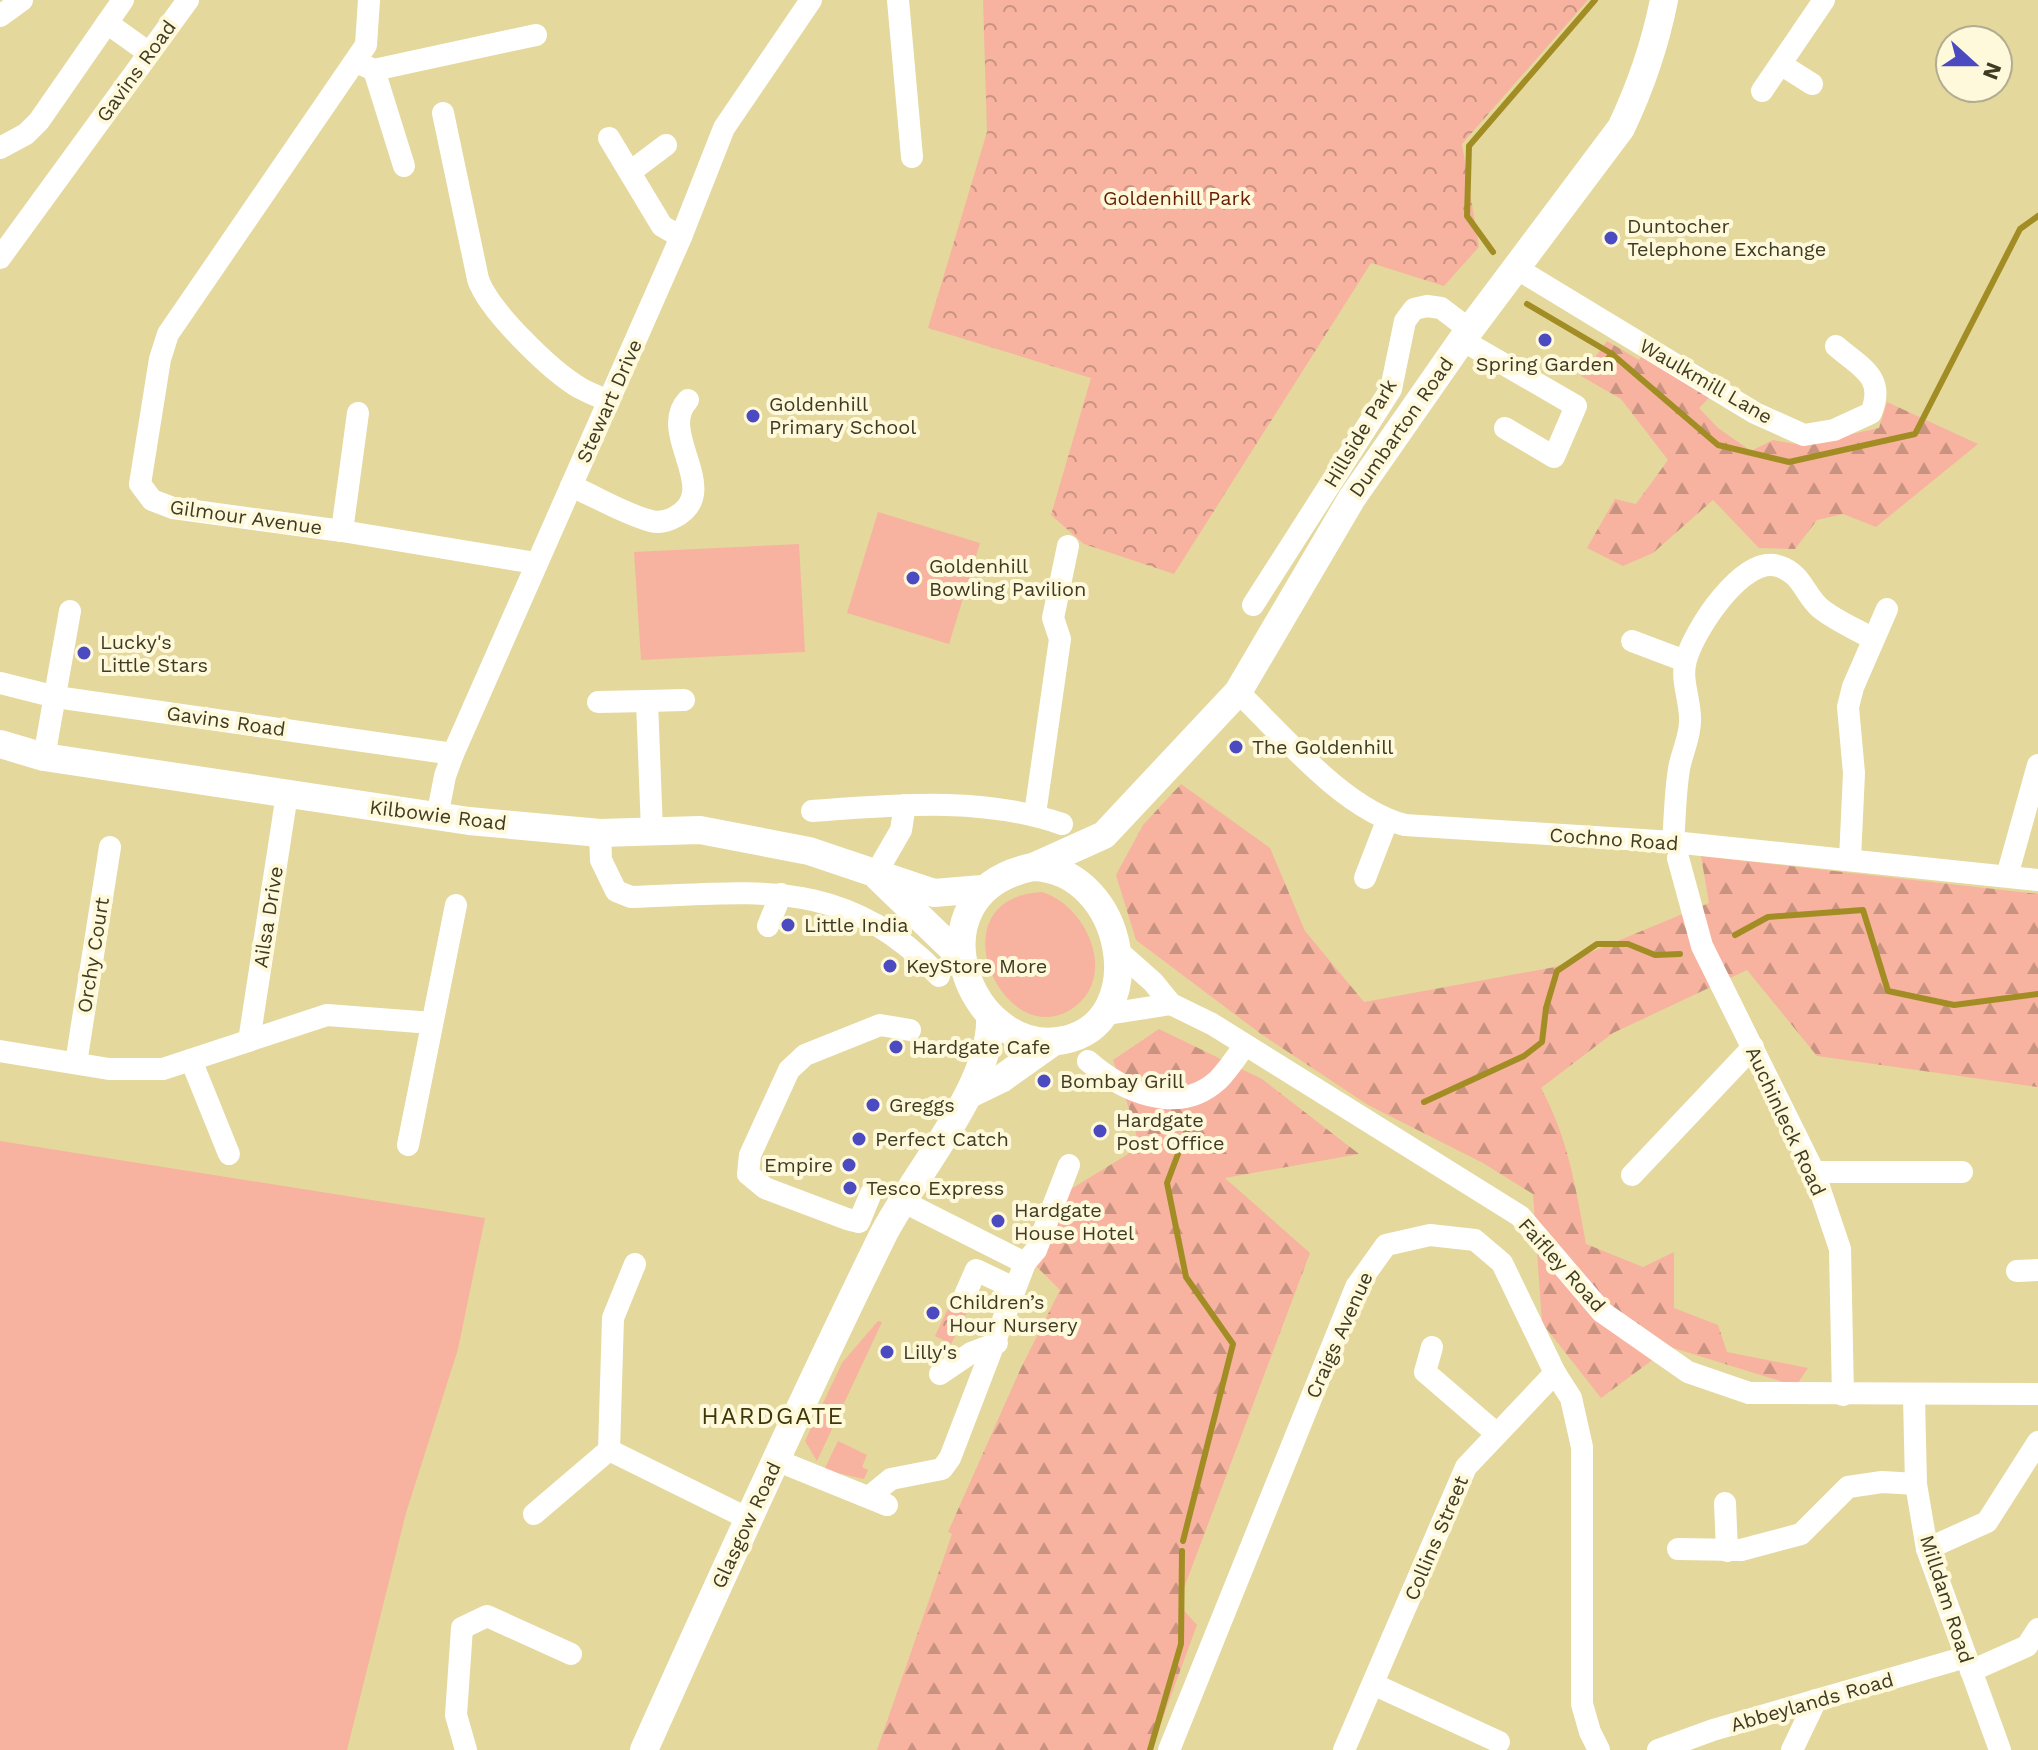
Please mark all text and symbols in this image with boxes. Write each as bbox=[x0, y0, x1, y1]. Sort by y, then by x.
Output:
street label: Gavins Road bbox=[91, 16, 181, 126]
north arrow bbox=[1934, 24, 2014, 104]
text: N bbox=[1978, 59, 2007, 83]
park label: Goldenhill Park bbox=[1103, 186, 1251, 210]
place label: Duntocher Telephone Exchange bbox=[1627, 214, 1826, 261]
marker: Duntocher Telephone Exchange bbox=[1602, 229, 1620, 247]
marker: Spring Garden bbox=[1536, 331, 1554, 349]
street label: Waulkmill Lane bbox=[1635, 333, 1777, 429]
street label: Stewart Drive bbox=[571, 335, 647, 467]
street label: Dumbarton Road bbox=[1344, 352, 1458, 502]
place label: Spring Garden bbox=[1476, 352, 1614, 376]
street label: Hillside Park bbox=[1318, 375, 1402, 491]
place label: Goldenhill Primary School bbox=[769, 392, 916, 439]
marker: Goldenhill Primary School bbox=[744, 407, 762, 425]
street label: Gilmour Avenue bbox=[168, 494, 324, 540]
place label: Goldenhill Bowling Pavilion bbox=[929, 554, 1086, 601]
marker: Goldenhill Bowling Pavilion bbox=[904, 569, 922, 587]
place label: Lucky's Little Stars bbox=[100, 630, 208, 677]
marker: Lucky's Little Stars bbox=[75, 644, 93, 662]
street label: Gavins Road bbox=[165, 701, 287, 741]
place label: The Goldenhill bbox=[1252, 735, 1393, 759]
marker: The Goldenhill bbox=[1227, 738, 1245, 756]
street label: Kilbowie Road bbox=[368, 795, 508, 835]
street label: Cochno Road bbox=[1549, 823, 1679, 855]
street label: Ailsa Drive bbox=[248, 864, 288, 970]
street label: Orchy Court bbox=[72, 895, 114, 1014]
place label: Little India bbox=[804, 913, 909, 937]
marker: Little India bbox=[779, 916, 797, 934]
place label: KeyStore More bbox=[906, 954, 1047, 978]
marker: KeyStore More bbox=[881, 957, 899, 975]
place label: Hardgate Cafe bbox=[912, 1035, 1051, 1059]
marker: Hardgate Cafe bbox=[887, 1038, 905, 1056]
street label: Auchinleck Road bbox=[1741, 1042, 1831, 1200]
place label: Bombay Grill bbox=[1060, 1069, 1184, 1093]
marker: Bombay Grill bbox=[1035, 1072, 1053, 1090]
place label: Greggs bbox=[889, 1093, 955, 1117]
marker: Greggs bbox=[864, 1096, 882, 1114]
place label: Hardgate Post Office bbox=[1116, 1108, 1225, 1155]
marker: Hardgate Post Office bbox=[1091, 1122, 1109, 1140]
place label: Perfect Catch bbox=[875, 1127, 1009, 1151]
marker: Perfect Catch bbox=[850, 1130, 868, 1148]
place label: Empire bbox=[764, 1153, 833, 1177]
marker: Empire bbox=[840, 1156, 858, 1174]
place label: Tesco Express bbox=[866, 1176, 1004, 1200]
marker: Tesco Express bbox=[841, 1179, 859, 1197]
place label: Hardgate House Hotel bbox=[1014, 1198, 1134, 1245]
marker: Hardgate House Hotel bbox=[989, 1212, 1007, 1230]
street label: Faifley Road bbox=[1513, 1213, 1611, 1317]
street label: Craigs Avenue bbox=[1300, 1268, 1378, 1402]
place label: Children’s Hour Nursery bbox=[949, 1290, 1078, 1337]
marker: Children’s Hour Nursery bbox=[924, 1304, 942, 1322]
place label: Lilly's bbox=[903, 1340, 957, 1364]
marker: Lilly's bbox=[878, 1343, 896, 1361]
district label: HARDGATE bbox=[701, 1402, 845, 1430]
street label: Glasgow Road bbox=[706, 1458, 786, 1592]
street label: Collins Street bbox=[1399, 1471, 1473, 1604]
street label: Milldam Road bbox=[1915, 1532, 1979, 1666]
street label: Abbeylands Road bbox=[1728, 1667, 1896, 1737]

